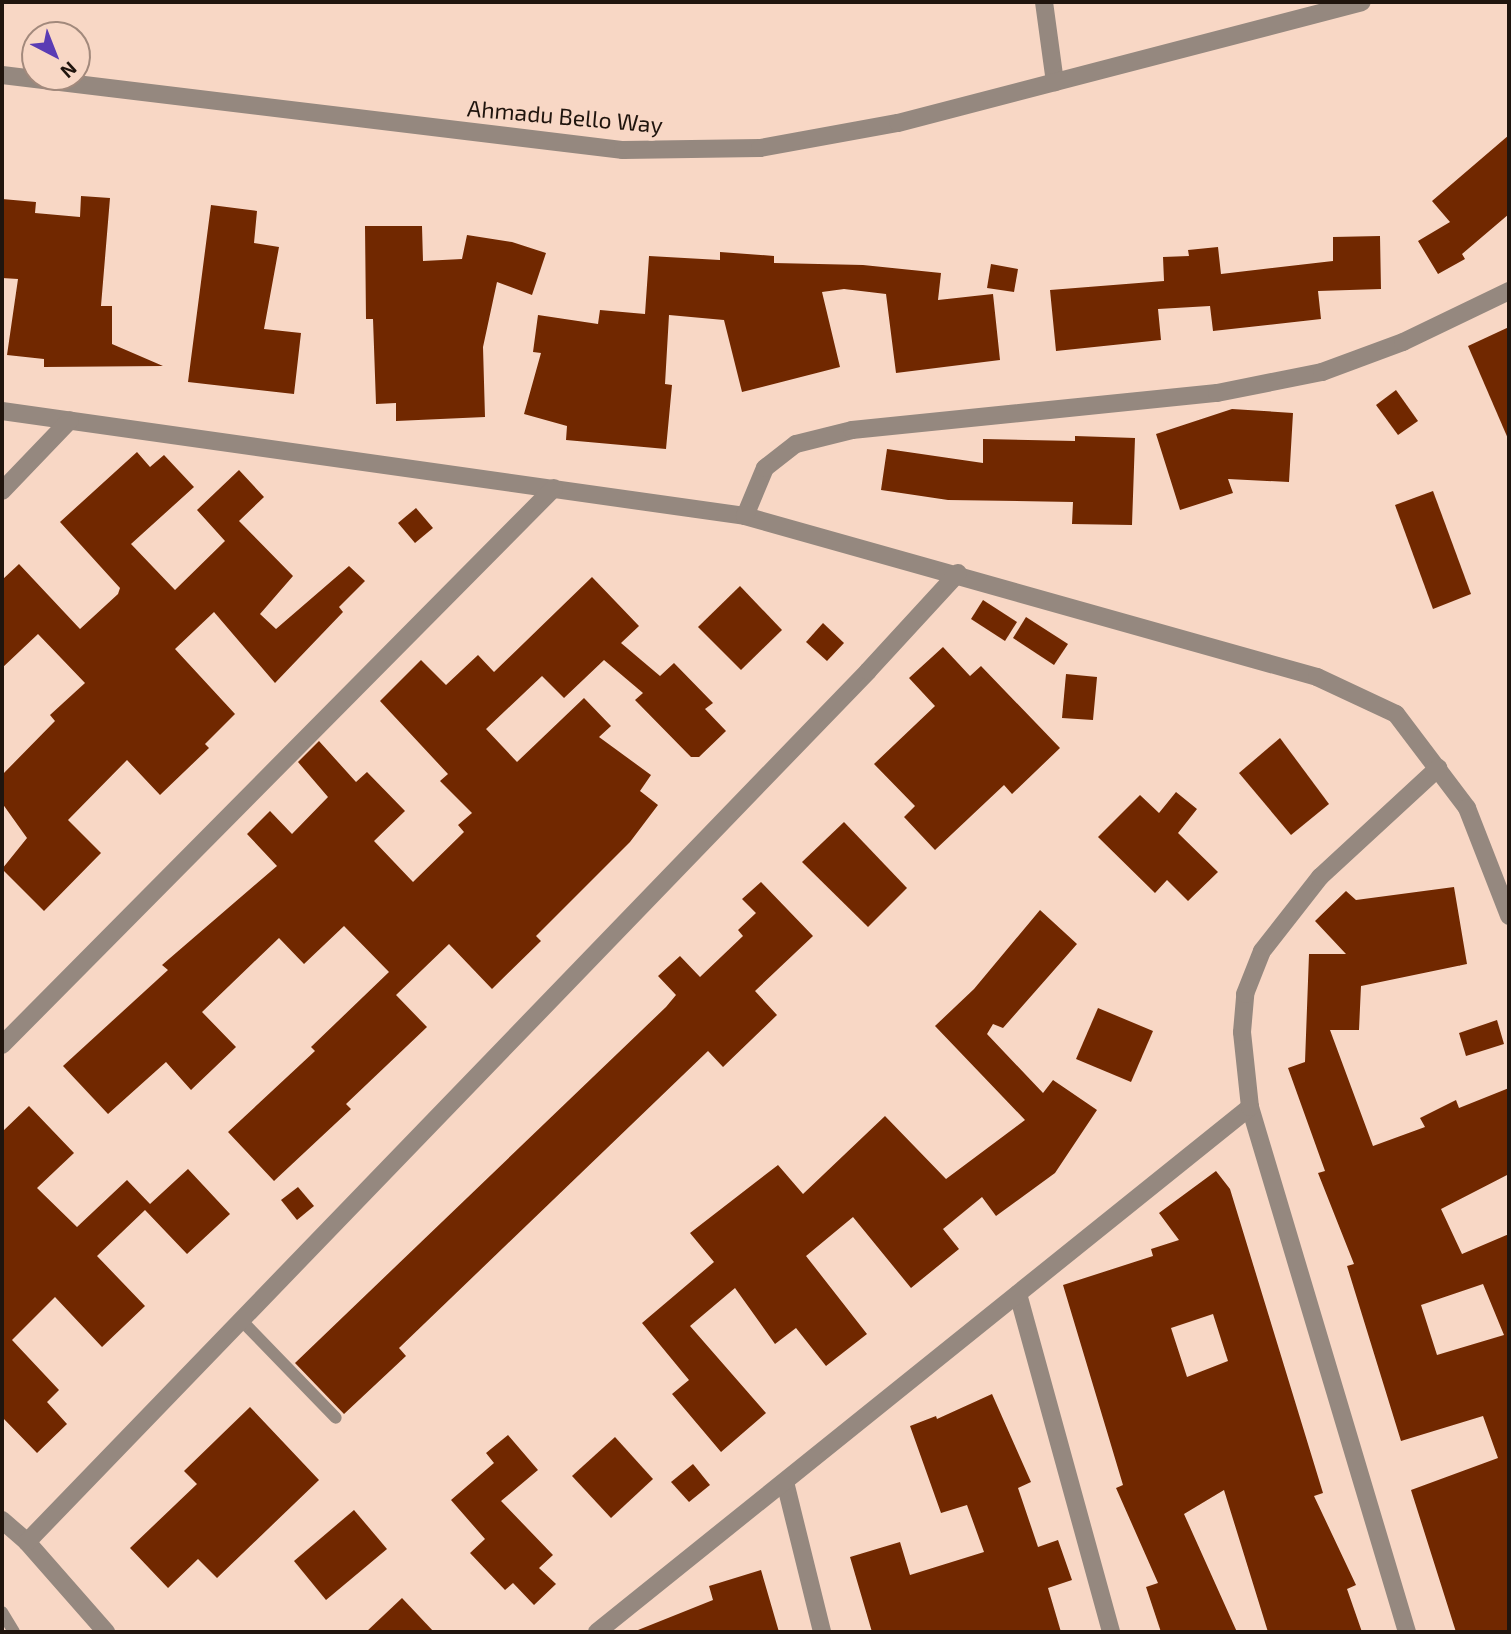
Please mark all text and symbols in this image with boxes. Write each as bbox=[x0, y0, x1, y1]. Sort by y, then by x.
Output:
north arrow bbox=[21, 21, 91, 91]
text: N bbox=[56, 57, 82, 84]
street label: Ahmadu Bello Way bbox=[466, 94, 664, 138]

